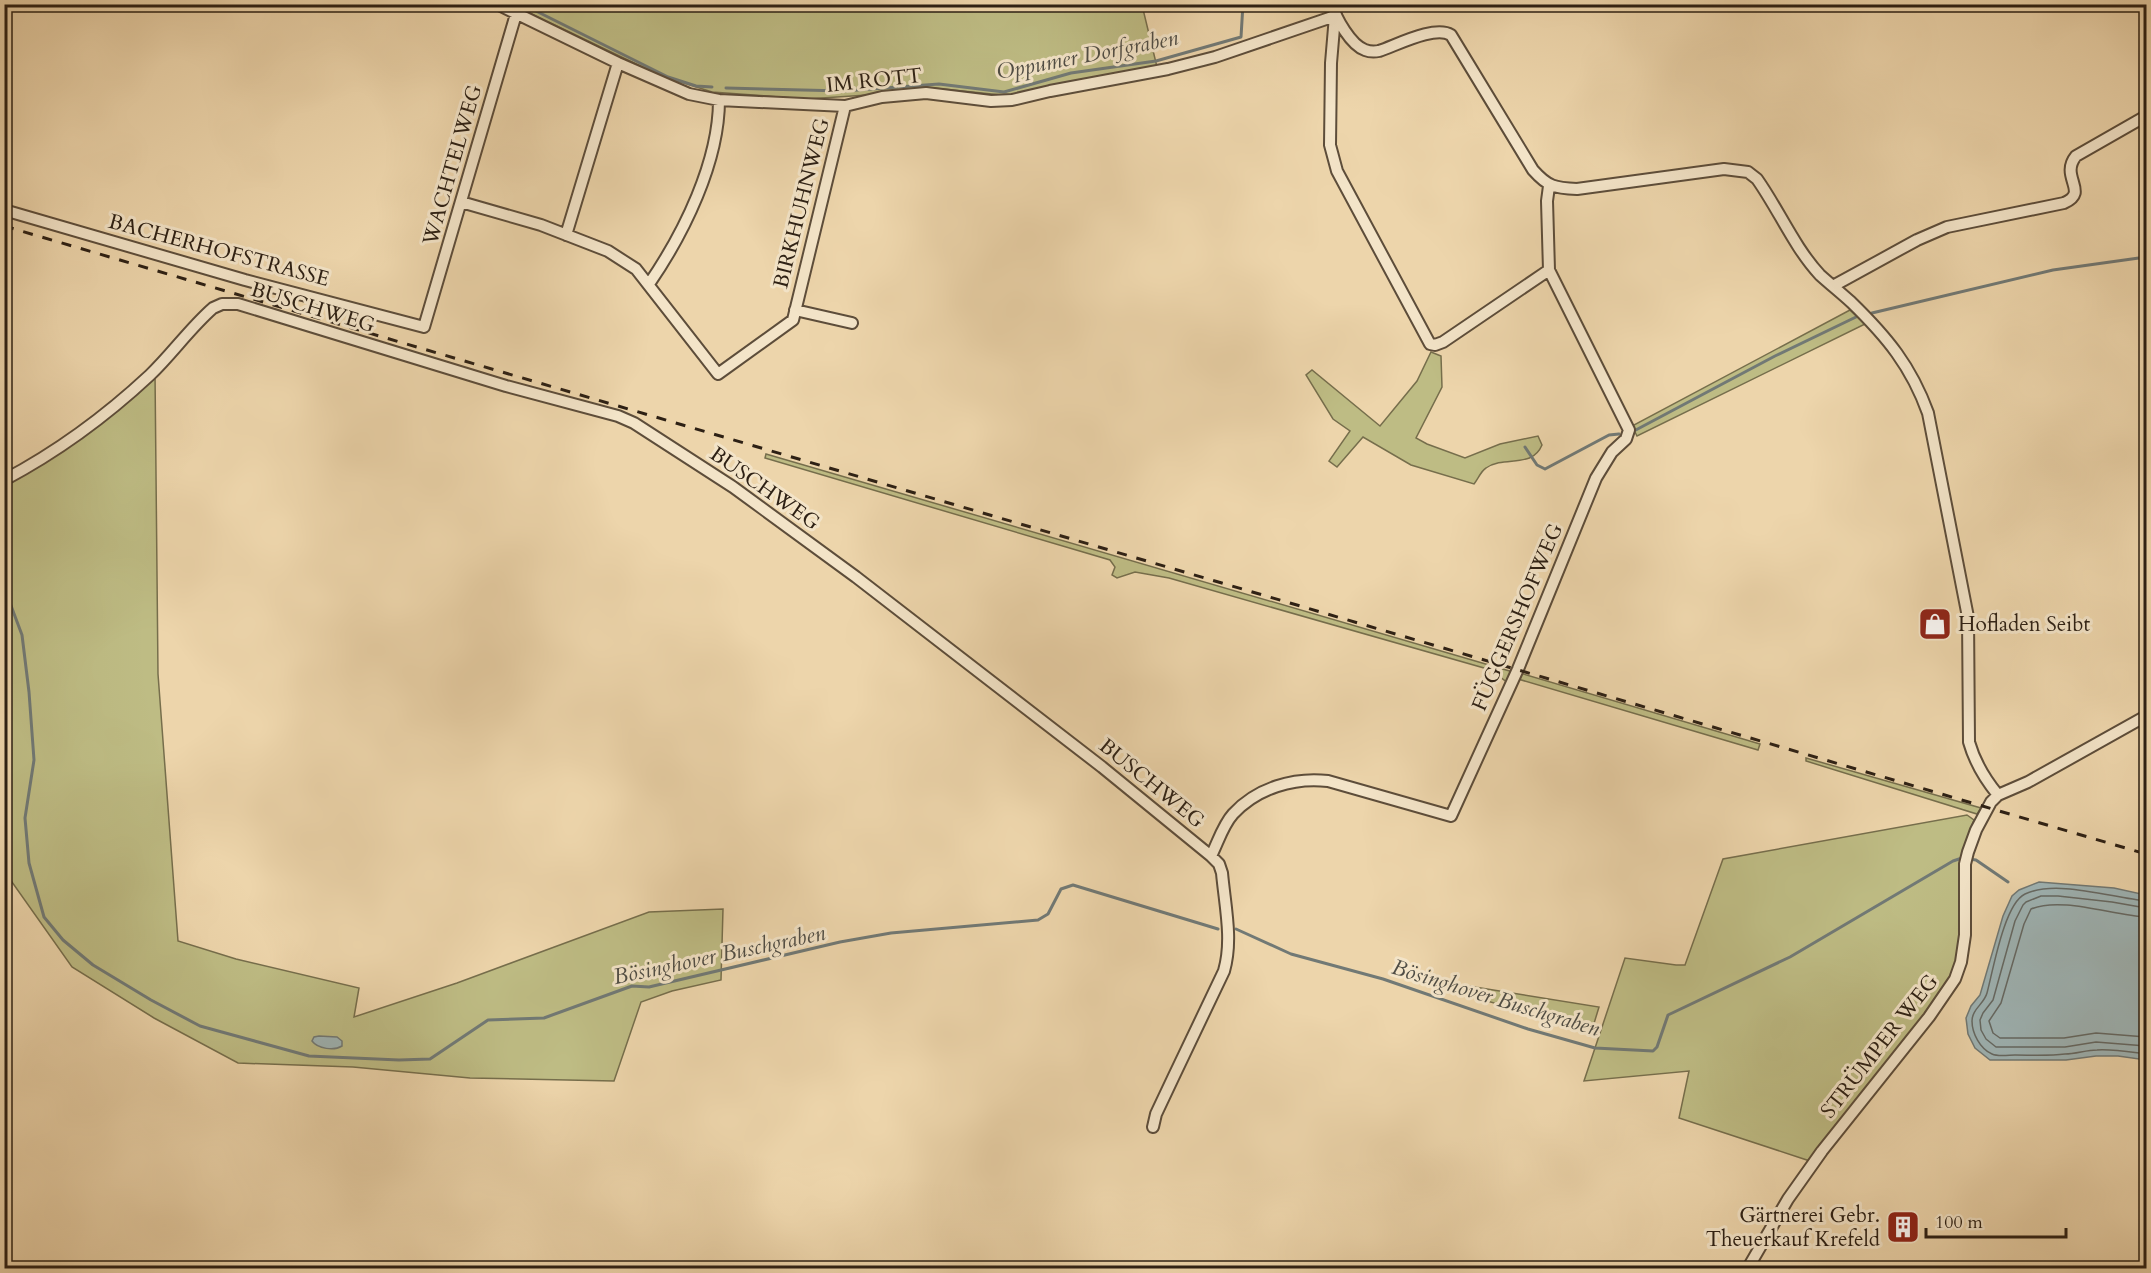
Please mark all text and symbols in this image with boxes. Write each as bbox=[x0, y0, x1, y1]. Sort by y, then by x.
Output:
water label: Oppumer Dorfgraben bbox=[994, 23, 1181, 87]
street label: IM ROTT bbox=[825, 61, 923, 100]
street label: WACHTELWEG bbox=[415, 81, 489, 250]
street label: BIRKHUHNWEG bbox=[766, 115, 837, 291]
street label: BACHERHOFSTRASSE bbox=[105, 207, 332, 294]
street label: BUSCHWEG bbox=[247, 275, 379, 340]
street label: BUSCHWEG bbox=[704, 440, 826, 537]
street label: FÜGGERSHOFWEG bbox=[1465, 519, 1570, 715]
shop icon: Hofladen Seibt bbox=[1917, 606, 1953, 642]
place label: Hofladen Seibt bbox=[1958, 610, 2090, 639]
street label: BUSCHWEG bbox=[1093, 732, 1211, 835]
water label: Bösinghover Buschgraben bbox=[610, 918, 828, 992]
water label: Bösinghover Buschgraben bbox=[1388, 952, 1604, 1044]
street label: STRÜMPER WEG bbox=[1814, 968, 1945, 1124]
place label: Gärtnerei Gebr. Theuerkauf Krefeld bbox=[1706, 1201, 1880, 1254]
scale bar bbox=[1926, 1201, 2066, 1239]
building icon: Gärtnerei Gebr. Theuerkauf Krefeld bbox=[1885, 1209, 1921, 1245]
text: 100 m bbox=[1935, 1210, 1983, 1235]

